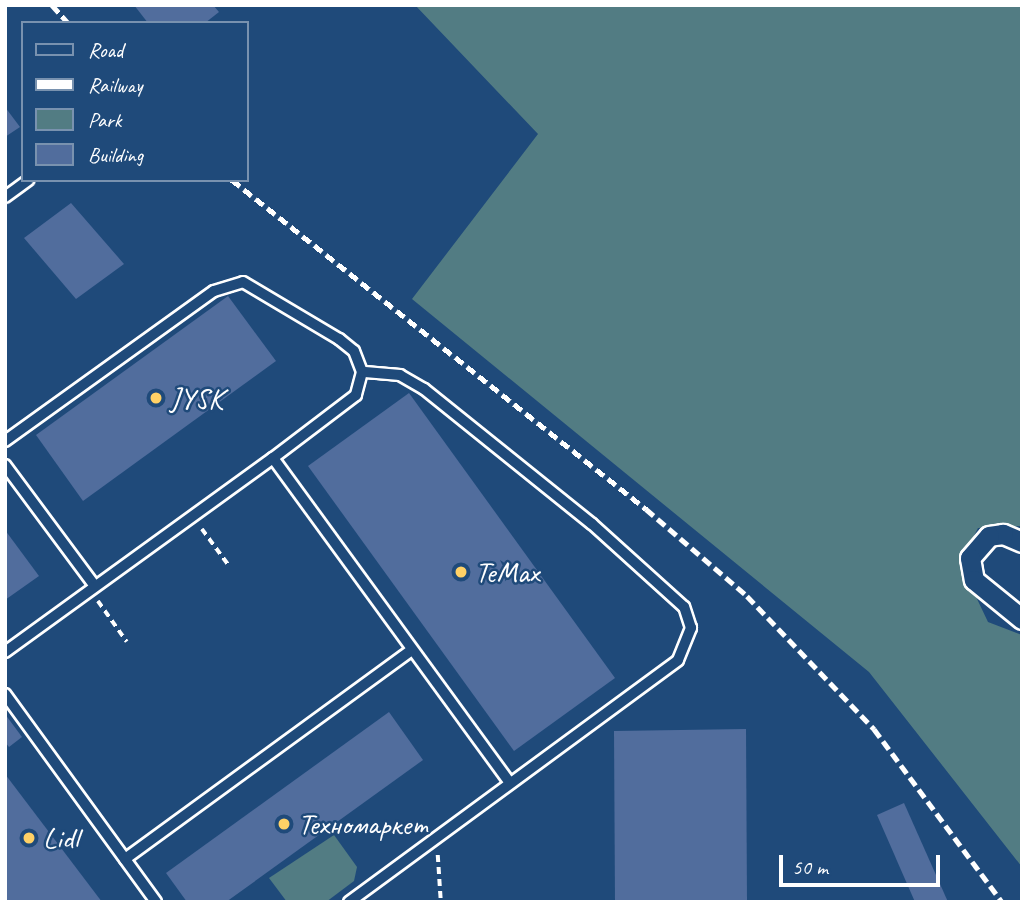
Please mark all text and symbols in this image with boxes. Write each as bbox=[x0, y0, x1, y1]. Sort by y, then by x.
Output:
legend bbox=[21, 21, 248, 182]
text: Road bbox=[88, 37, 123, 63]
text: Railway bbox=[88, 72, 142, 98]
text: Park bbox=[88, 107, 121, 133]
text: Building bbox=[88, 142, 143, 168]
place label: JYSK bbox=[170, 380, 223, 416]
marker: JYSK bbox=[148, 390, 164, 406]
place label: ТеМах bbox=[475, 554, 539, 590]
marker: ТеМах bbox=[453, 564, 469, 580]
place label: Техномаркет bbox=[298, 806, 428, 842]
marker: Техномаркет bbox=[276, 816, 292, 832]
place label: Lidl bbox=[43, 820, 79, 856]
marker: Lidl bbox=[21, 830, 37, 846]
scale bar bbox=[782, 841, 943, 885]
text: 50 m bbox=[792, 854, 828, 880]

